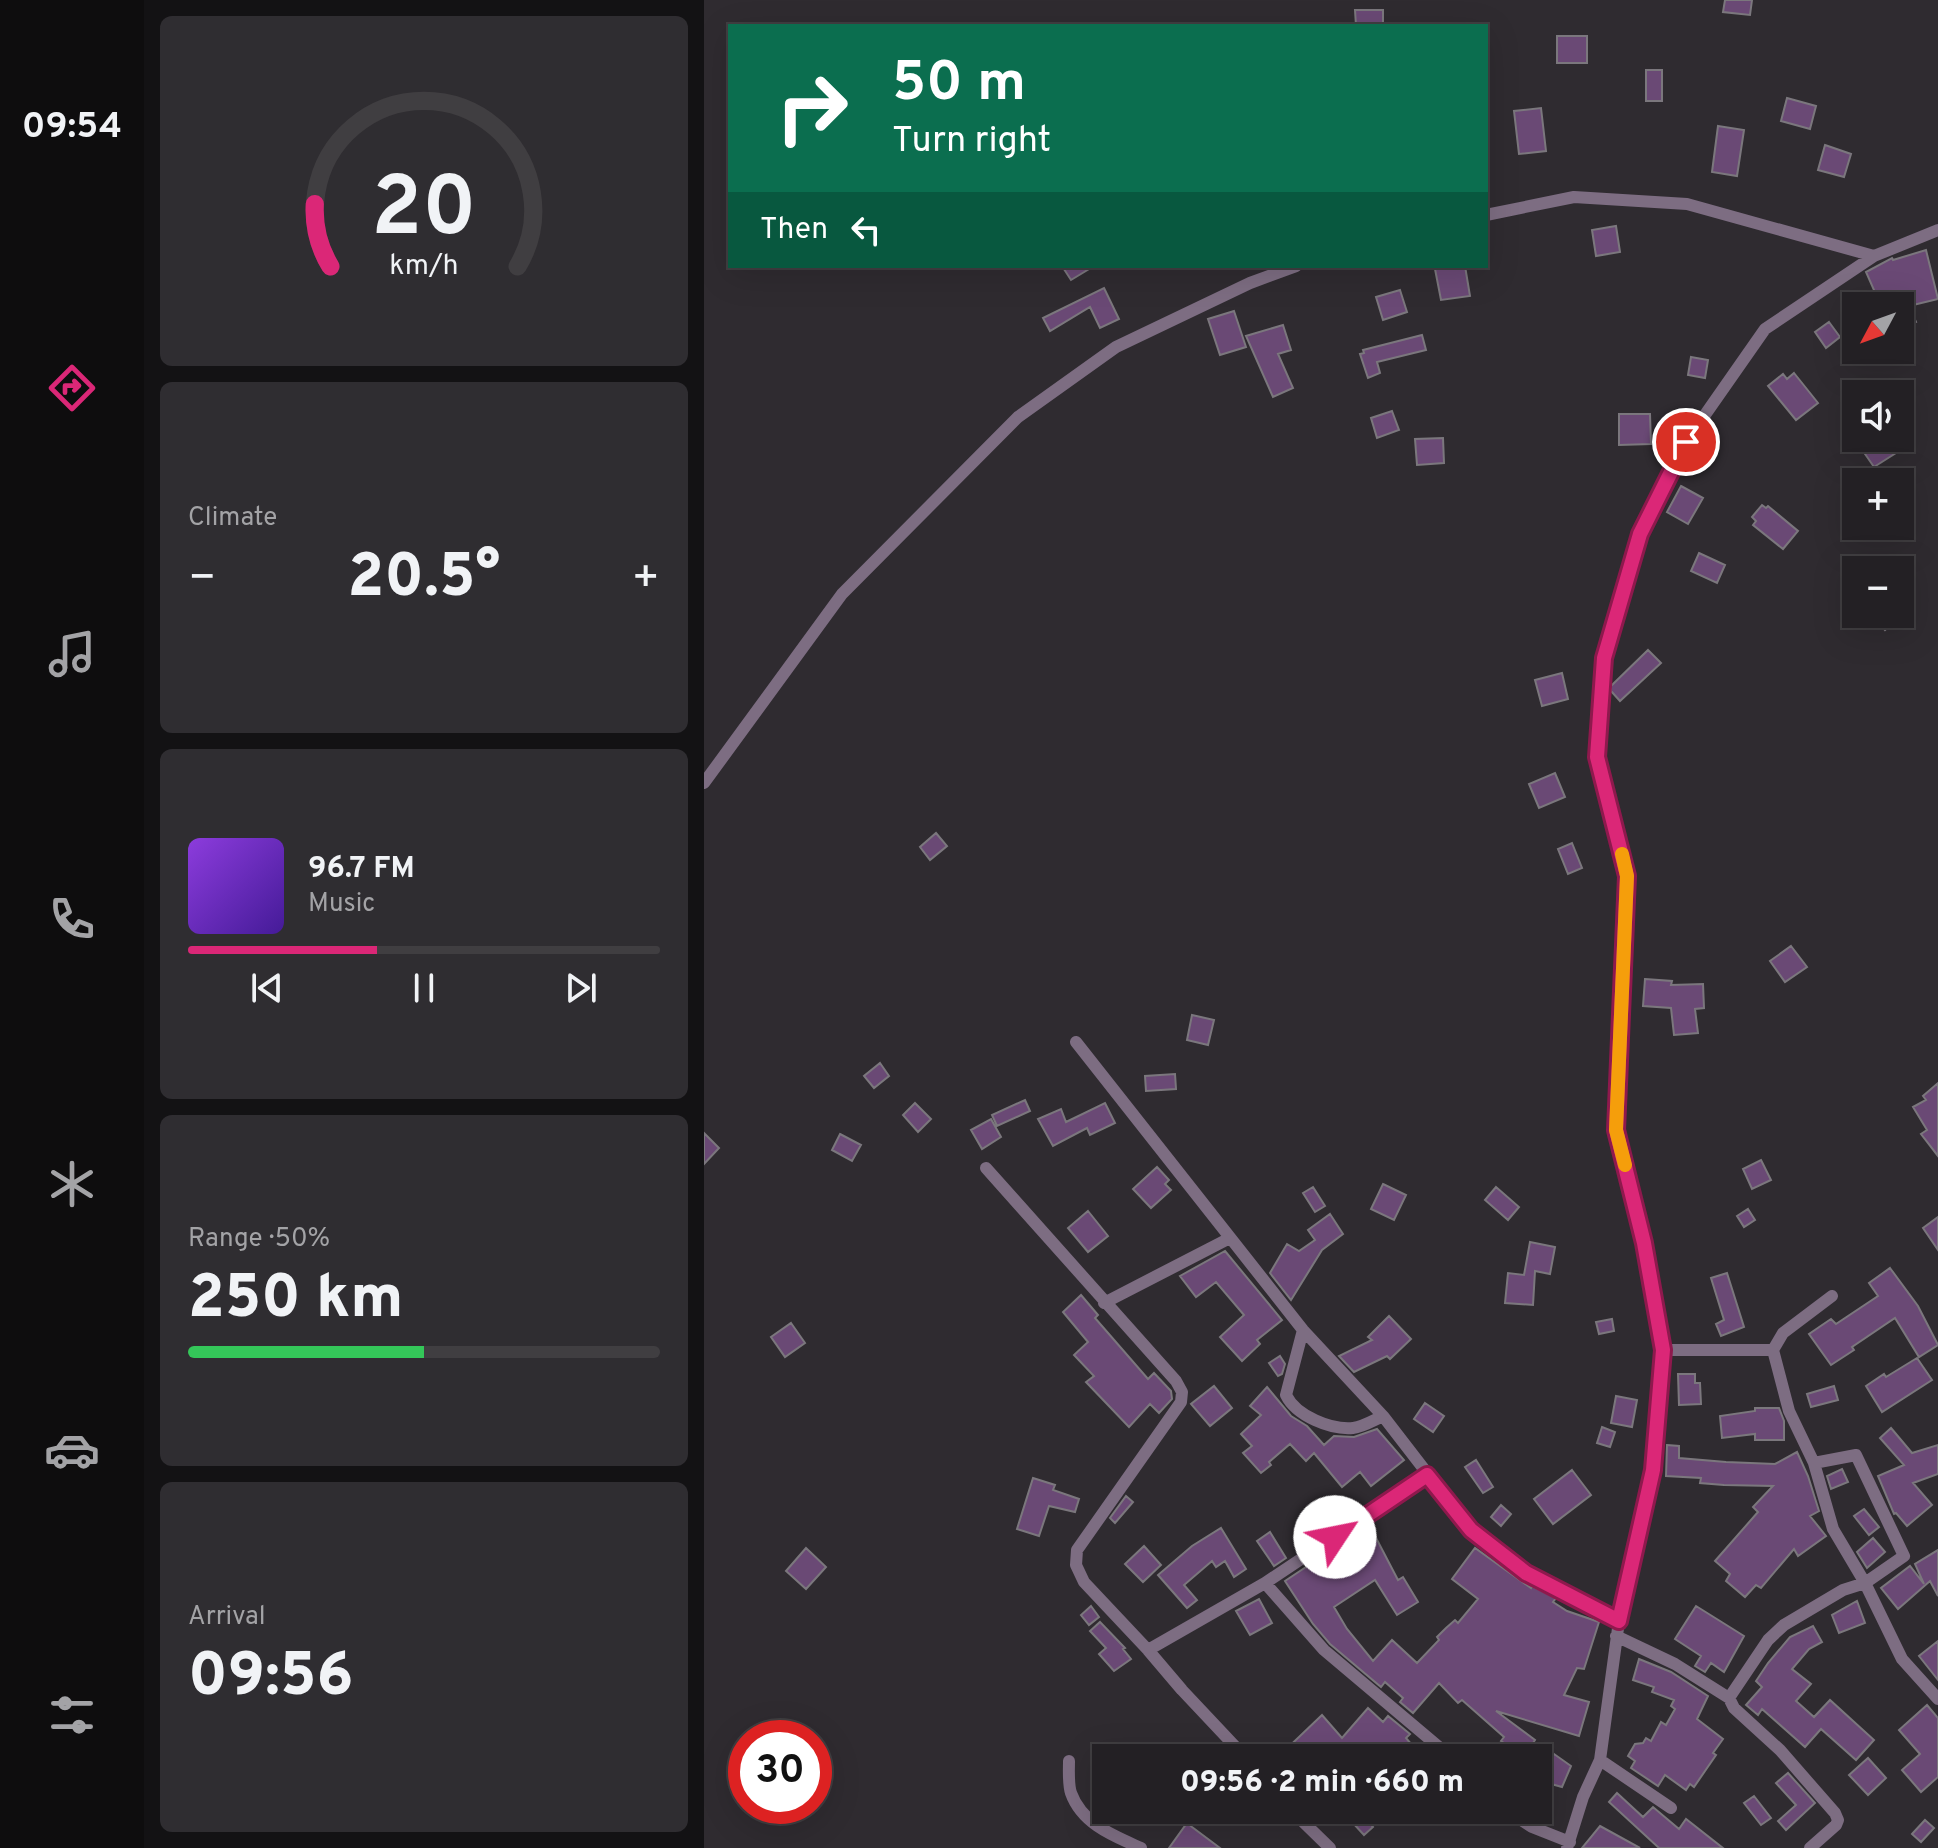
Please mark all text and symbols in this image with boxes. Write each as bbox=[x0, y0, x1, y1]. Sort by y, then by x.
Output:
text: 50 m bbox=[892, 50, 1026, 120]
icon: right bbox=[760, 56, 864, 160]
text: 09:54 bbox=[22, 105, 122, 151]
text: Turn right bbox=[892, 119, 1051, 165]
text: 20 bbox=[371, 160, 477, 265]
icon: left bbox=[844, 208, 888, 252]
text: Then bbox=[760, 212, 828, 249]
text: km/h bbox=[389, 249, 459, 285]
north arrow bbox=[1842, 292, 1914, 364]
map controls bbox=[1842, 292, 1914, 628]
icon: directions bbox=[44, 360, 100, 416]
button: sound bbox=[1842, 380, 1914, 452]
pin bbox=[1652, 408, 1720, 476]
icon: arrive bbox=[1664, 420, 1708, 464]
button: + bbox=[1842, 468, 1914, 540]
text: Climate bbox=[188, 502, 277, 535]
text: 20.5° bbox=[348, 542, 500, 618]
text: − bbox=[188, 552, 216, 608]
text: + bbox=[632, 552, 660, 608]
button: − bbox=[1842, 556, 1914, 628]
icon: music bbox=[44, 626, 100, 682]
text: 96.7 FM bbox=[308, 851, 415, 888]
text: Music bbox=[308, 888, 375, 921]
icon: phone bbox=[44, 891, 100, 947]
icon: previous bbox=[245, 966, 289, 1010]
icon: pause bbox=[402, 966, 446, 1010]
icon: next bbox=[559, 966, 603, 1010]
icon: climate bbox=[44, 1156, 100, 1212]
text: Range · 50% bbox=[188, 1223, 330, 1256]
text: 250 km bbox=[188, 1263, 403, 1339]
icon: car bbox=[44, 1422, 100, 1478]
position arrow bbox=[1293, 1495, 1377, 1579]
text: Arrival bbox=[188, 1601, 266, 1634]
text: 09:56 bbox=[188, 1641, 354, 1717]
icon: filters bbox=[44, 1687, 100, 1743]
speed limit sign: 30 bbox=[728, 1720, 832, 1824]
text: 09:56 · 2 min · 660 m bbox=[1180, 1765, 1464, 1802]

